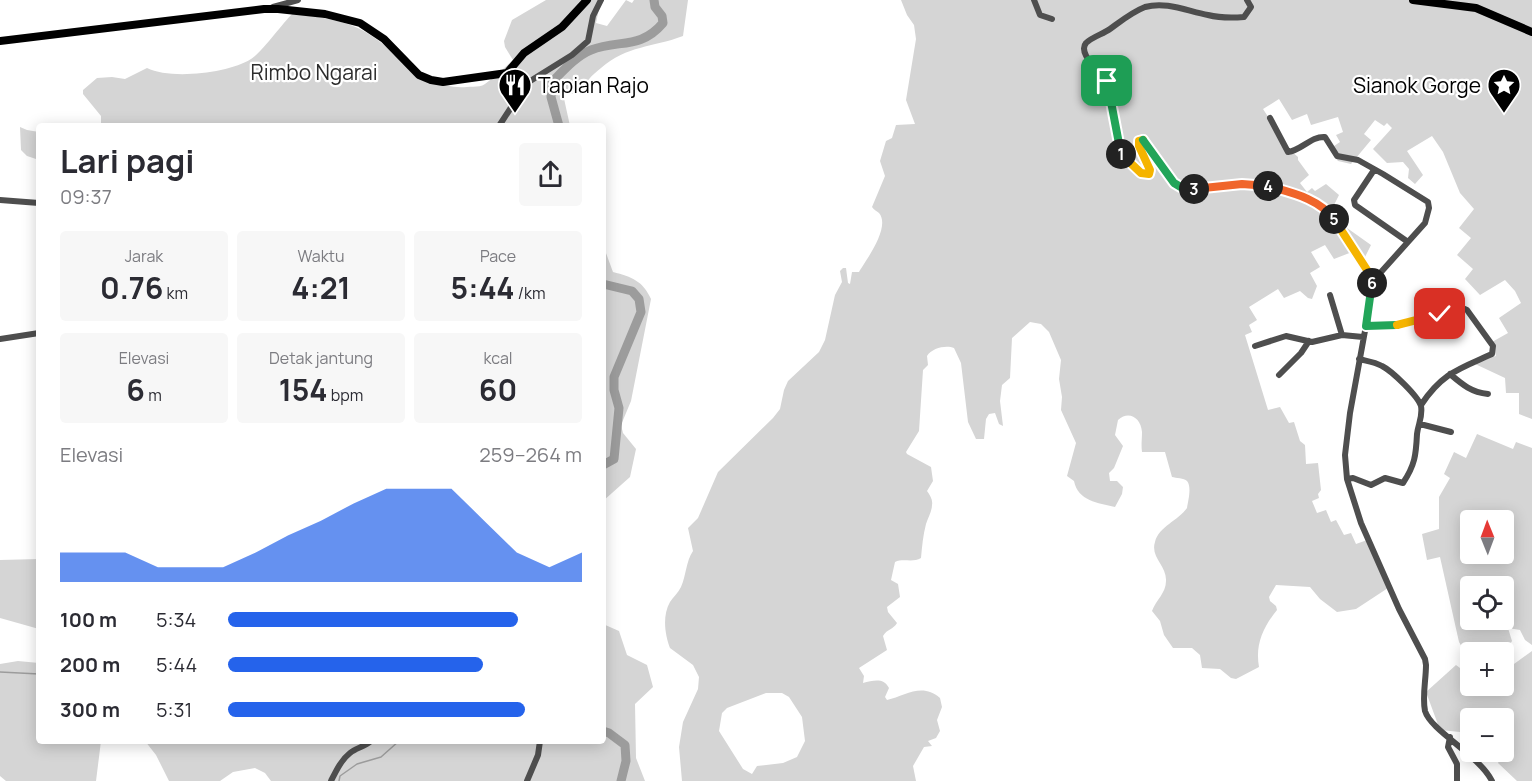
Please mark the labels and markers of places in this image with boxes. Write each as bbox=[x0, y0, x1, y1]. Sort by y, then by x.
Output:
pin bbox=[1081, 55, 1132, 106]
restaurant icon: Tapian Rajo bbox=[497, 67, 533, 114]
place icon: Sianok Gorge bbox=[1486, 67, 1522, 114]
place label: Tapian Rajo bbox=[538, 71, 649, 99]
place label: Sianok Gorge bbox=[1353, 71, 1481, 99]
pin: 1 bbox=[1106, 139, 1136, 169]
pin: 4 bbox=[1253, 171, 1283, 201]
pin: 3 bbox=[1179, 174, 1209, 204]
pin: 5 bbox=[1319, 204, 1349, 234]
pin: 6 bbox=[1357, 268, 1387, 298]
pin bbox=[1414, 288, 1465, 339]

